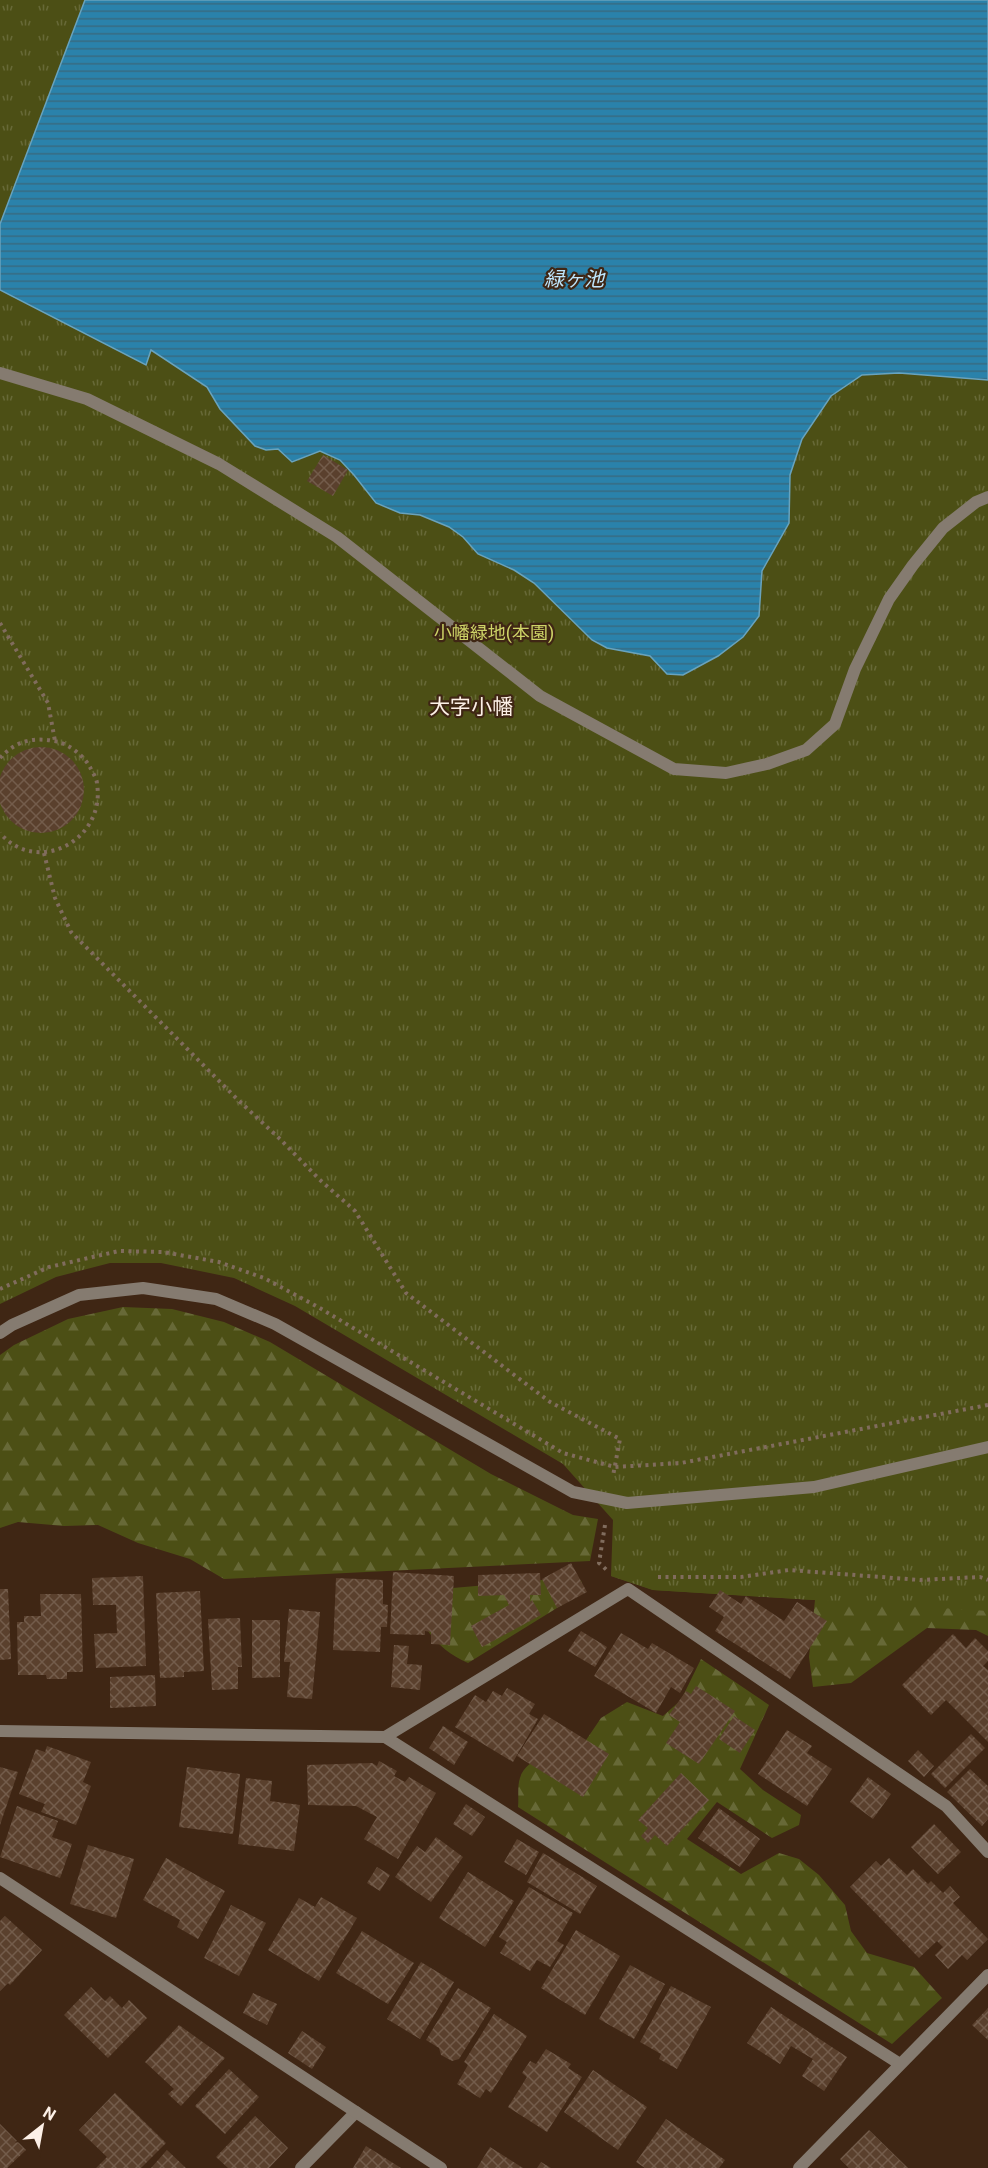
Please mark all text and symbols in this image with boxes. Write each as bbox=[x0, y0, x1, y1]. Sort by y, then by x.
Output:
water label: 緑ヶ池 bbox=[544, 267, 606, 291]
park label: 小幡緑地(本園) bbox=[434, 622, 554, 644]
district label: 大字小幡 bbox=[429, 695, 513, 719]
north arrow bbox=[12, 2096, 72, 2156]
text: N bbox=[40, 2103, 59, 2125]

